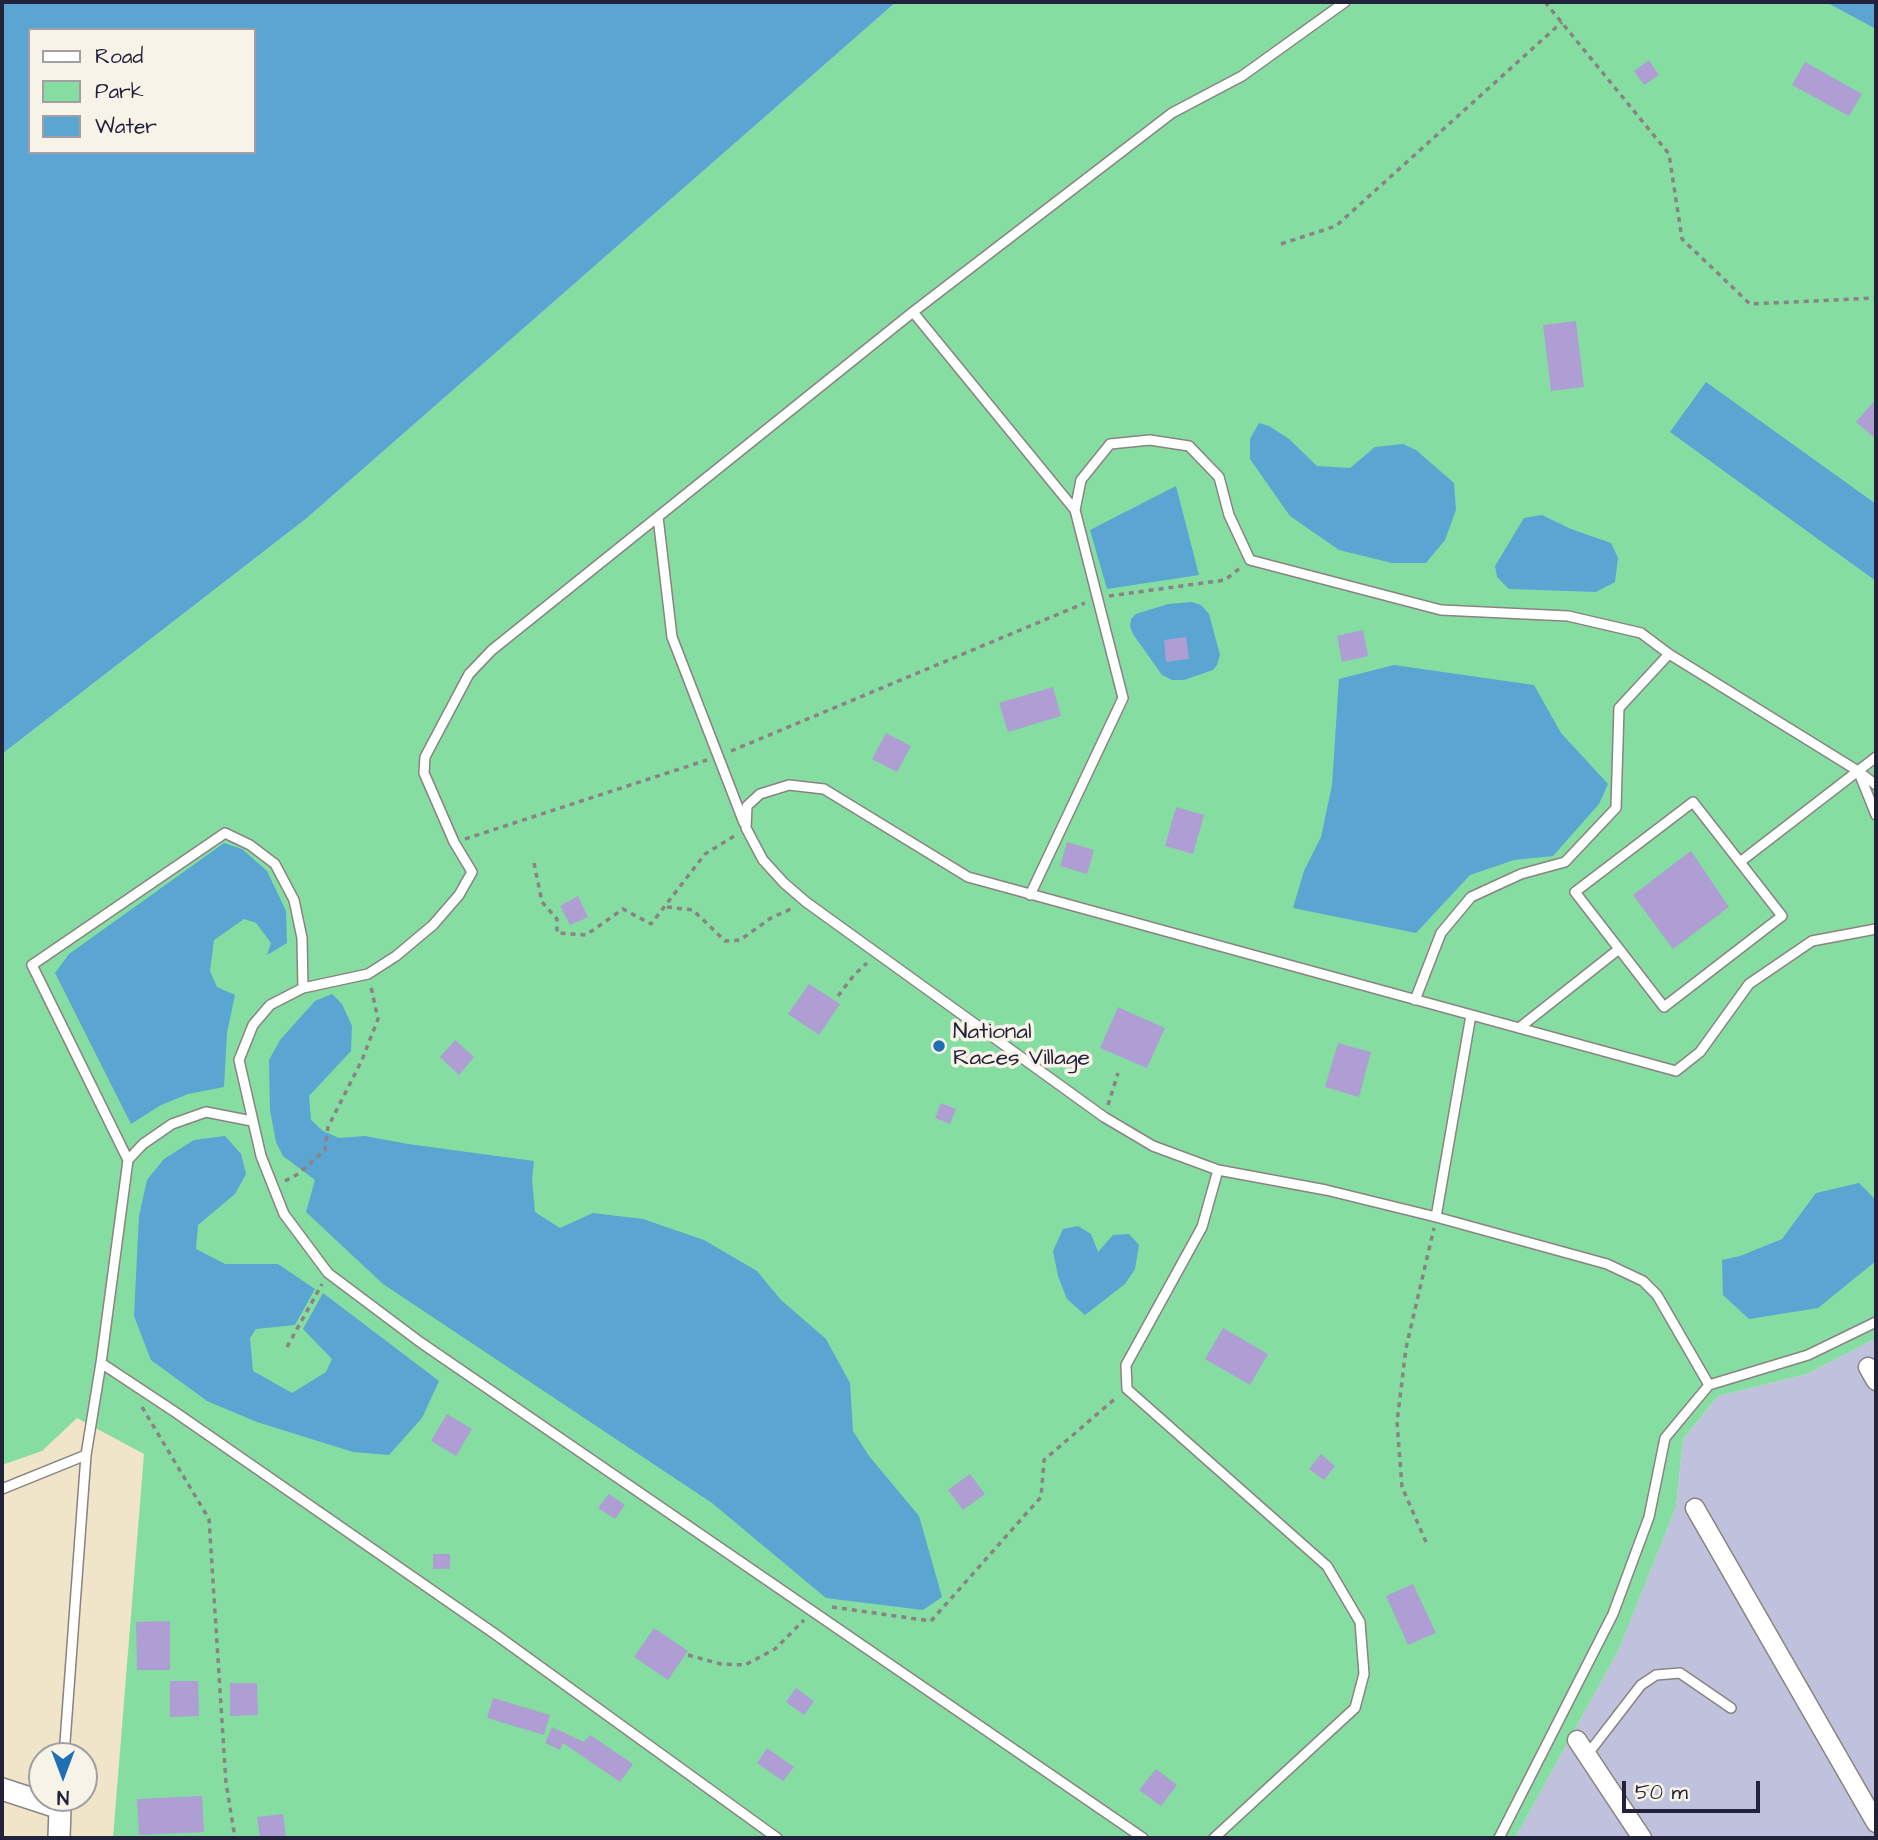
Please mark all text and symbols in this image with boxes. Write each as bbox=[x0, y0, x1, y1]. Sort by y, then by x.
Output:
legend bbox=[28, 28, 256, 154]
text: Road bbox=[95, 42, 143, 71]
text: Park bbox=[95, 77, 144, 106]
text: Water bbox=[95, 112, 157, 141]
place label: National Races Village bbox=[953, 1019, 1090, 1073]
marker: National Races Village bbox=[931, 1038, 947, 1054]
north arrow bbox=[28, 1742, 98, 1812]
scale bar bbox=[1626, 1766, 1764, 1810]
text: 50 m bbox=[1635, 1778, 1688, 1807]
text: N bbox=[57, 1783, 69, 1810]

